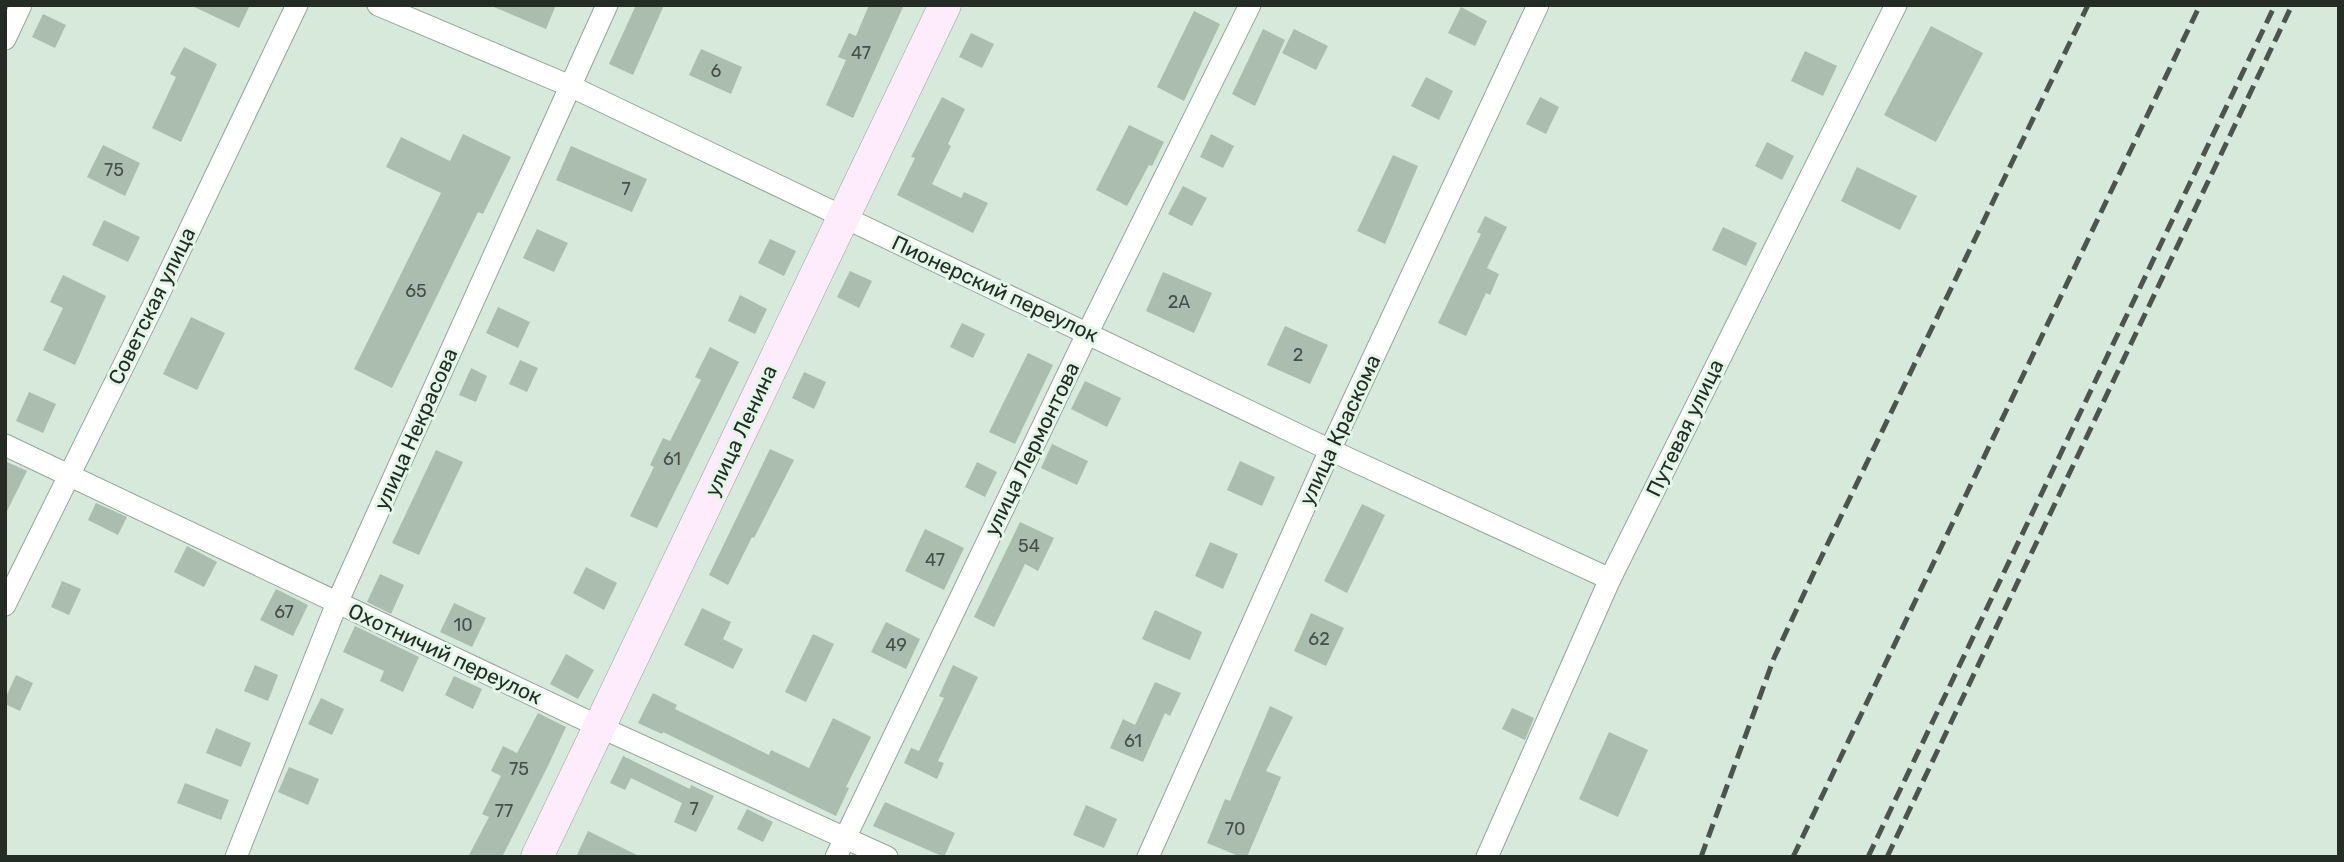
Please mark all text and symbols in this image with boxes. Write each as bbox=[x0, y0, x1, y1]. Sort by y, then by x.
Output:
house number: 47 bbox=[851, 42, 871, 64]
house number: 6 bbox=[711, 60, 722, 82]
house number: 75 bbox=[104, 159, 124, 181]
house number: 7 bbox=[621, 178, 631, 200]
street label: Советская улица bbox=[103, 223, 200, 388]
street label: Пионерский переулок bbox=[888, 230, 1102, 347]
house number: 65 bbox=[405, 280, 427, 302]
house number: 2А bbox=[1168, 291, 1190, 313]
street label: улица Некрасова bbox=[369, 344, 462, 514]
house number: 2 bbox=[1293, 344, 1303, 366]
street label: улица Краскома bbox=[1294, 350, 1385, 509]
street label: Путевая улица bbox=[1641, 355, 1729, 500]
street label: улица Лермонтова bbox=[979, 358, 1084, 540]
street label: улица Ленина bbox=[699, 361, 782, 500]
house number: 61 bbox=[663, 448, 681, 470]
house number: 54 bbox=[1018, 535, 1040, 557]
house number: 47 bbox=[925, 549, 945, 571]
street label: Охотничий переулок bbox=[344, 598, 546, 709]
house number: 67 bbox=[274, 601, 294, 623]
house number: 10 bbox=[453, 614, 473, 636]
house number: 62 bbox=[1308, 628, 1330, 650]
house number: 49 bbox=[885, 634, 907, 656]
house number: 61 bbox=[1124, 730, 1142, 752]
house number: 75 bbox=[509, 758, 529, 780]
house number: 7 bbox=[689, 798, 699, 820]
house number: 77 bbox=[495, 800, 513, 822]
house number: 70 bbox=[1225, 818, 1245, 840]

